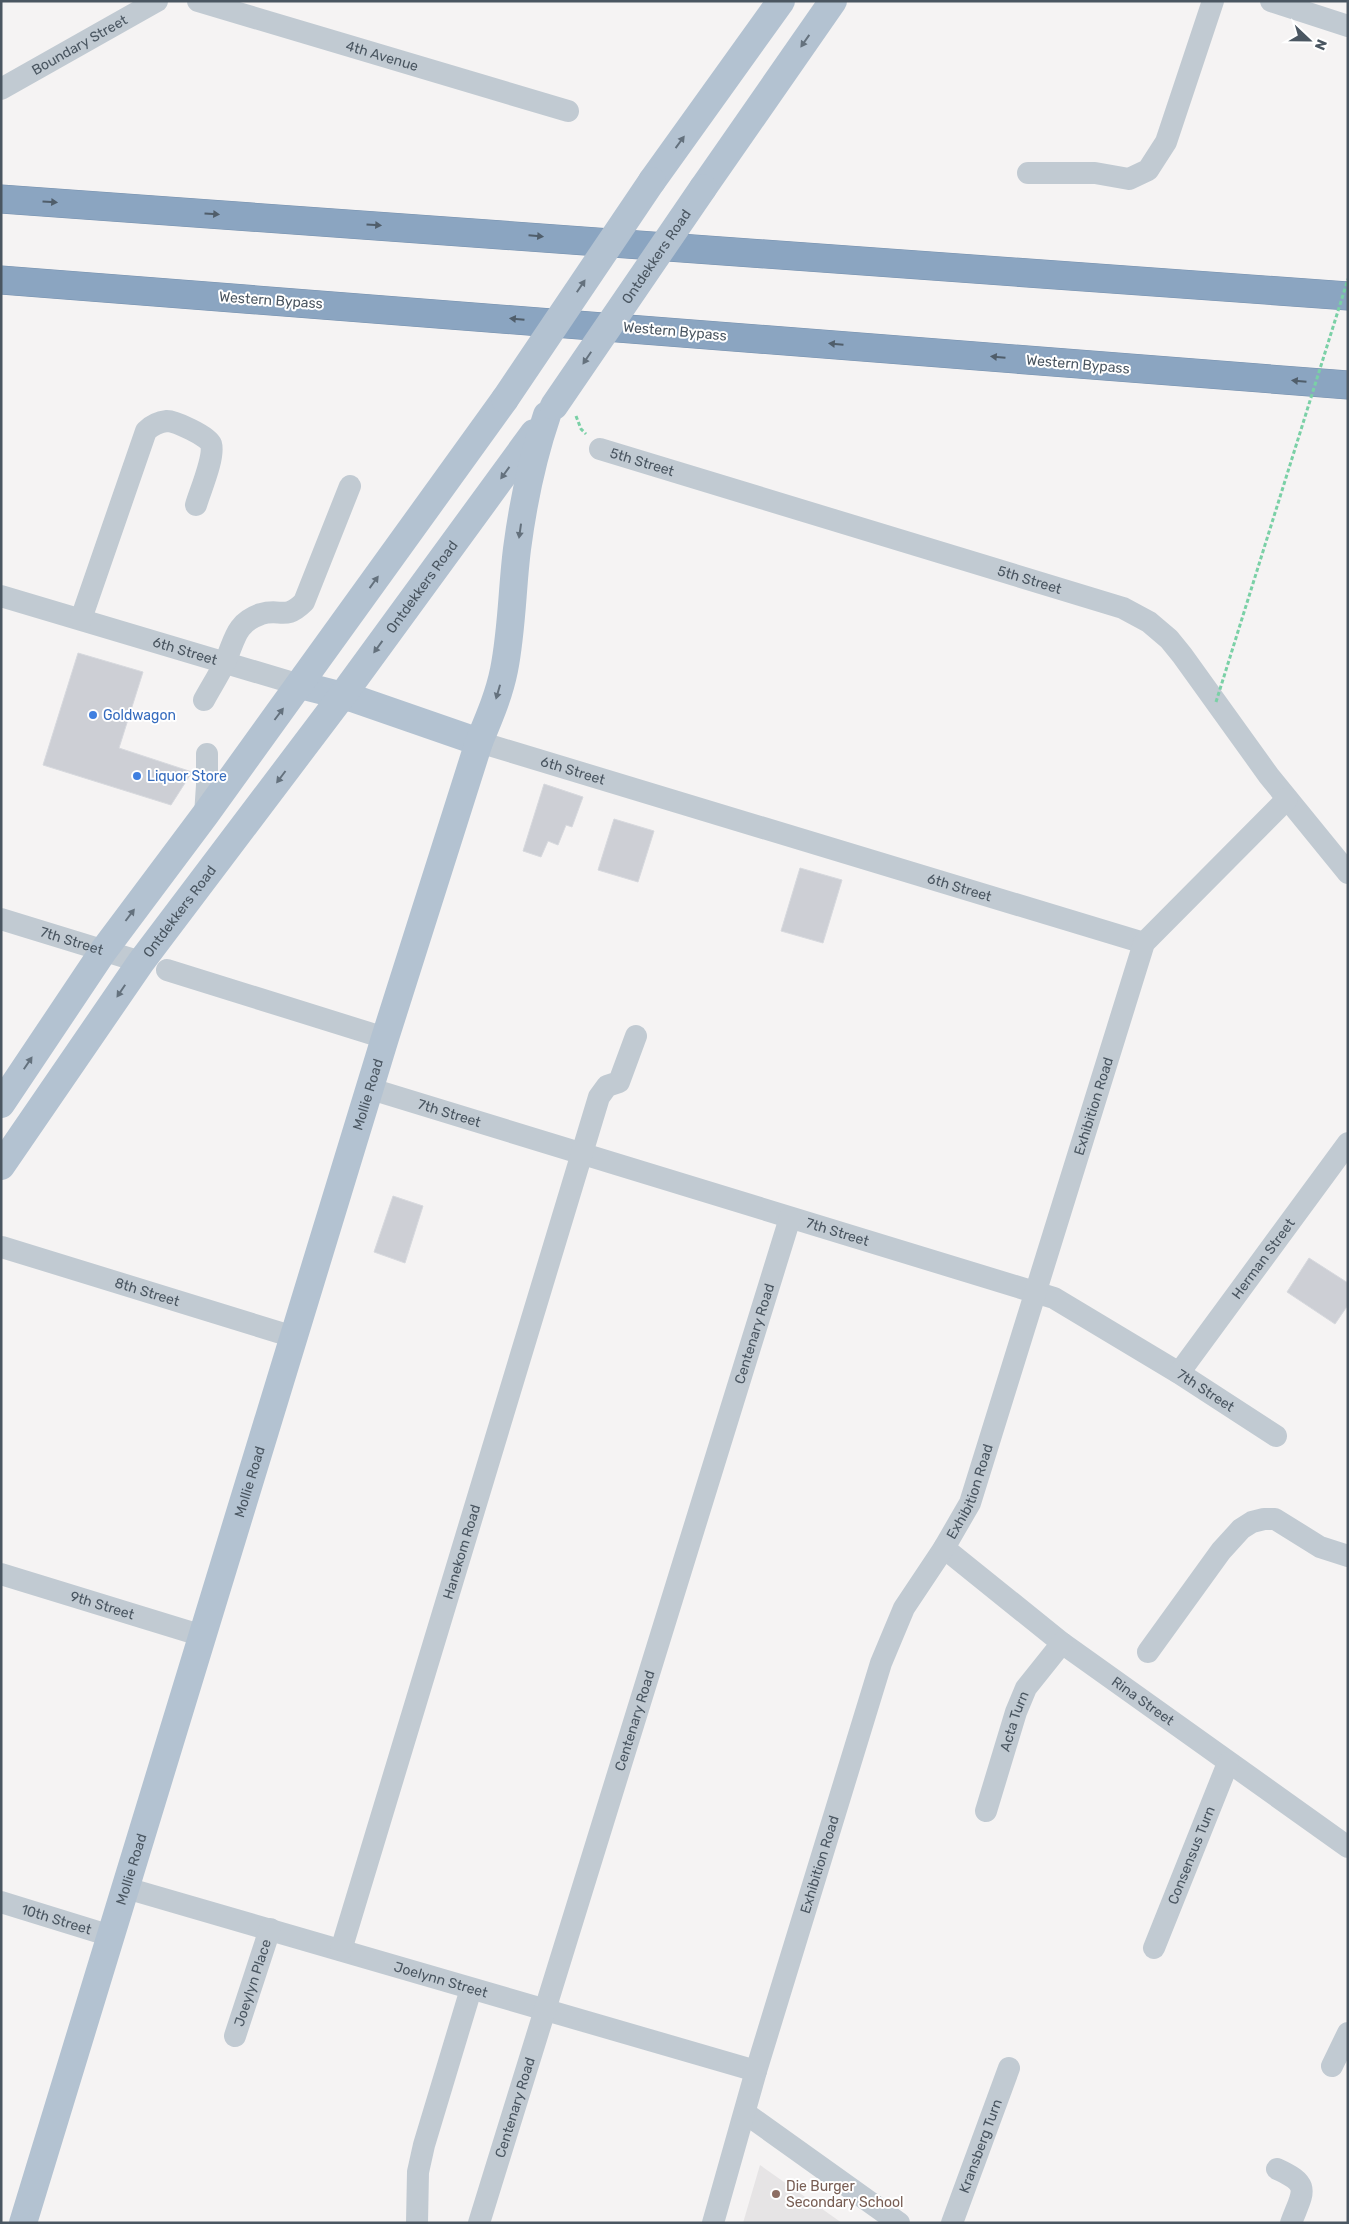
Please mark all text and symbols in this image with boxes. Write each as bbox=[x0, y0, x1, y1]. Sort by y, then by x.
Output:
street label: Boundary Street bbox=[29, 11, 131, 79]
north arrow bbox=[1284, 15, 1334, 65]
one-way arrow bbox=[800, 34, 810, 48]
street label: 4th Avenue bbox=[344, 37, 420, 75]
text: N bbox=[1311, 37, 1330, 53]
one-way arrow bbox=[675, 136, 686, 149]
one-way arrow bbox=[42, 199, 58, 207]
street label: Ontdekkers Road bbox=[618, 206, 695, 307]
one-way arrow bbox=[204, 210, 220, 218]
one-way arrow bbox=[366, 221, 382, 229]
one-way arrow bbox=[528, 233, 544, 241]
one-way arrow bbox=[576, 280, 586, 293]
street label: Western Bypass bbox=[219, 288, 323, 313]
one-way arrow bbox=[508, 315, 524, 323]
street label: Western Bypass bbox=[622, 319, 727, 344]
one-way arrow bbox=[827, 340, 843, 348]
one-way arrow bbox=[582, 351, 592, 365]
street label: Western Bypass bbox=[1025, 352, 1130, 377]
one-way arrow bbox=[989, 353, 1005, 361]
one-way arrow bbox=[1291, 377, 1307, 385]
street label: 5th Street bbox=[608, 445, 677, 480]
one-way arrow bbox=[499, 466, 510, 479]
one-way arrow bbox=[515, 523, 523, 539]
street label: Ontdekkers Road bbox=[383, 537, 462, 637]
street label: 5th Street bbox=[995, 562, 1064, 598]
one-way arrow bbox=[369, 575, 379, 589]
street label: 6th Street bbox=[151, 634, 220, 669]
one-way arrow bbox=[373, 640, 383, 653]
one-way arrow bbox=[494, 684, 502, 699]
place label: Goldwagon bbox=[103, 707, 176, 724]
one-way arrow bbox=[274, 707, 284, 721]
marker: Goldwagon bbox=[87, 709, 99, 721]
street label: 6th Street bbox=[538, 753, 607, 789]
place label: Liquor Store bbox=[147, 768, 227, 785]
marker: Liquor Store bbox=[131, 770, 143, 782]
one-way arrow bbox=[275, 770, 286, 783]
street label: Ontdekkers Road bbox=[140, 862, 220, 961]
street label: 6th Street bbox=[925, 870, 994, 906]
one-way arrow bbox=[125, 908, 135, 922]
street label: 7th Street bbox=[38, 924, 106, 959]
one-way arrow bbox=[116, 984, 126, 998]
street label: Exhibition Road bbox=[1071, 1055, 1117, 1157]
one-way arrow bbox=[23, 1056, 33, 1070]
street label: Mollie Road bbox=[349, 1057, 387, 1132]
street label: 7th Street bbox=[416, 1096, 483, 1131]
street label: 7th Street bbox=[804, 1215, 872, 1250]
street label: Herman Street bbox=[1228, 1215, 1299, 1302]
street label: 8th Street bbox=[113, 1274, 182, 1310]
street label: Centenary Road bbox=[731, 1281, 778, 1386]
street label: 7th Street bbox=[1174, 1366, 1238, 1416]
street label: Exhibition Road bbox=[943, 1442, 997, 1542]
street label: Mollie Road bbox=[231, 1444, 269, 1520]
street label: Hanekom Road bbox=[440, 1503, 484, 1601]
street label: 9th Street bbox=[68, 1588, 137, 1624]
street label: Centenary Road bbox=[611, 1668, 659, 1773]
street label: Rina Street bbox=[1108, 1673, 1178, 1730]
street label: Acta Turn bbox=[997, 1689, 1033, 1754]
street label: Consensus Turn bbox=[1164, 1804, 1219, 1907]
street label: Exhibition Road bbox=[797, 1813, 843, 1916]
street label: Mollie Road bbox=[113, 1831, 150, 1907]
street label: 10th Street bbox=[19, 1901, 94, 1939]
street label: Joeylyn Place bbox=[231, 1937, 275, 2029]
street label: Joelynn Street bbox=[392, 1958, 490, 2002]
street label: Centenary Road bbox=[492, 2055, 539, 2160]
street label: Kransberg Turn bbox=[956, 2097, 1006, 2196]
place label: Die Burger Secondary School bbox=[786, 2178, 903, 2211]
marker: Die Burger Secondary School bbox=[770, 2188, 782, 2200]

